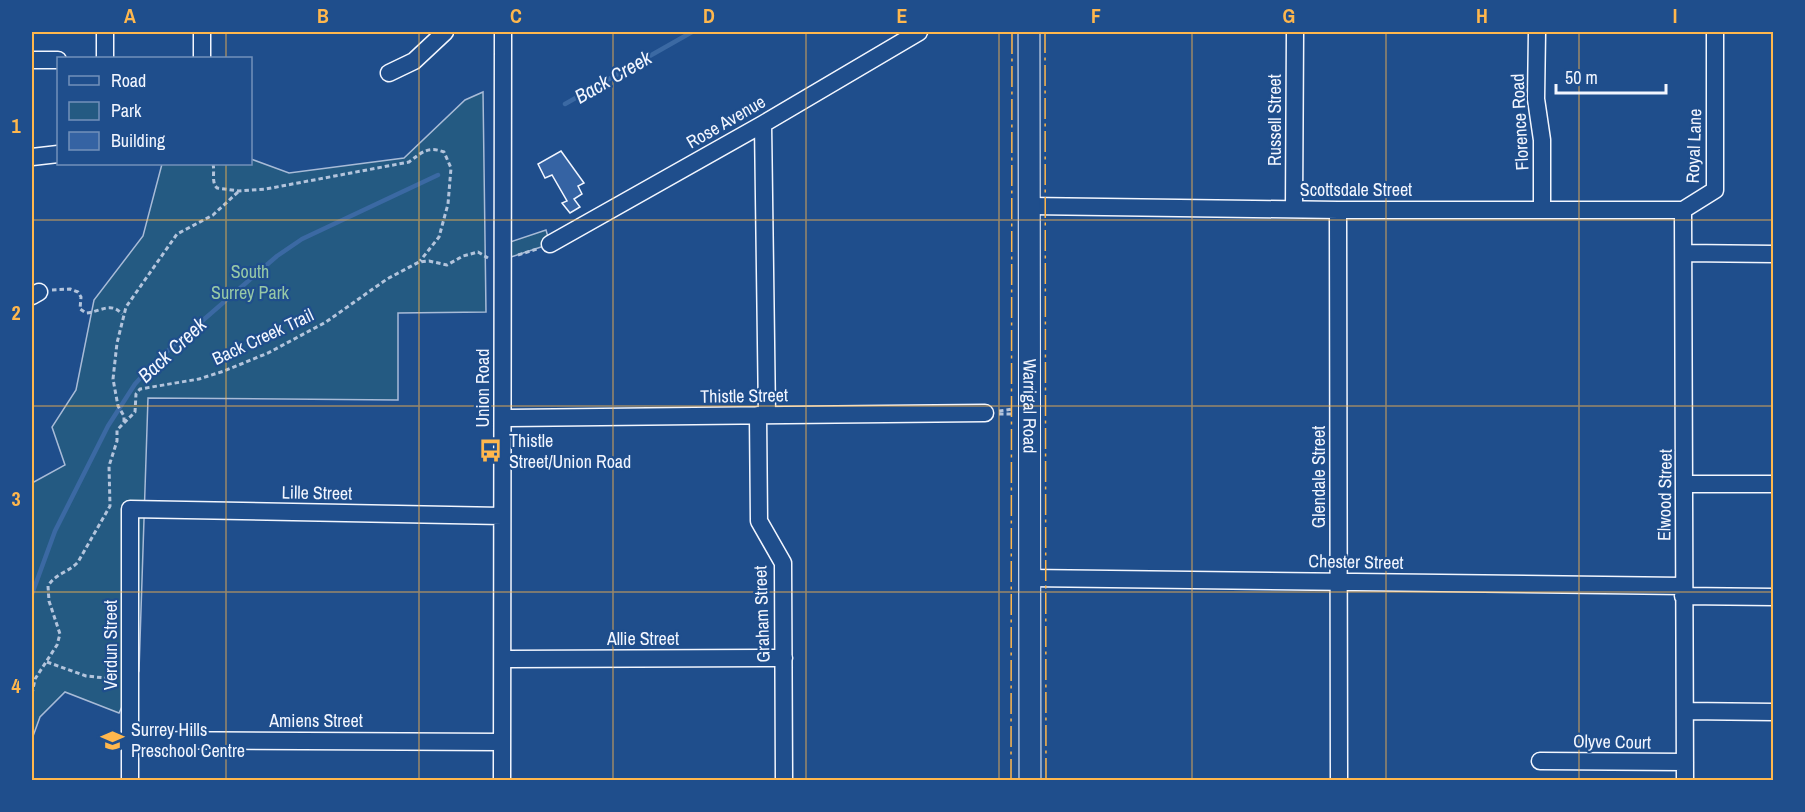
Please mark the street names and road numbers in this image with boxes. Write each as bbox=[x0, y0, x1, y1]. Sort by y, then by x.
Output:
street label: Florence Road bbox=[1504, 73, 1535, 171]
street label: Russell Street bbox=[1262, 74, 1287, 166]
street label: Rose Avenue bbox=[682, 89, 770, 154]
street label: Royal Lane bbox=[1680, 108, 1707, 184]
street label: Scottsdale Street bbox=[1300, 177, 1412, 202]
street label: Back Creek Trail bbox=[208, 302, 318, 371]
street label: Union Road bbox=[470, 349, 495, 427]
street label: Warrigal Road bbox=[1017, 359, 1043, 453]
street label: Thistle Street bbox=[700, 382, 788, 409]
street label: Glendale Street bbox=[1306, 426, 1331, 528]
street label: Elwood Street bbox=[1651, 449, 1678, 541]
street label: Lille Street bbox=[282, 479, 353, 506]
street label: Chester Street bbox=[1308, 548, 1404, 575]
street label: Graham Street bbox=[747, 565, 776, 663]
street label: Verdun Street bbox=[98, 600, 123, 690]
street label: Allie Street bbox=[606, 626, 679, 651]
street label: Amiens Street bbox=[268, 708, 363, 733]
street label: Olyve Court bbox=[1573, 728, 1651, 755]

